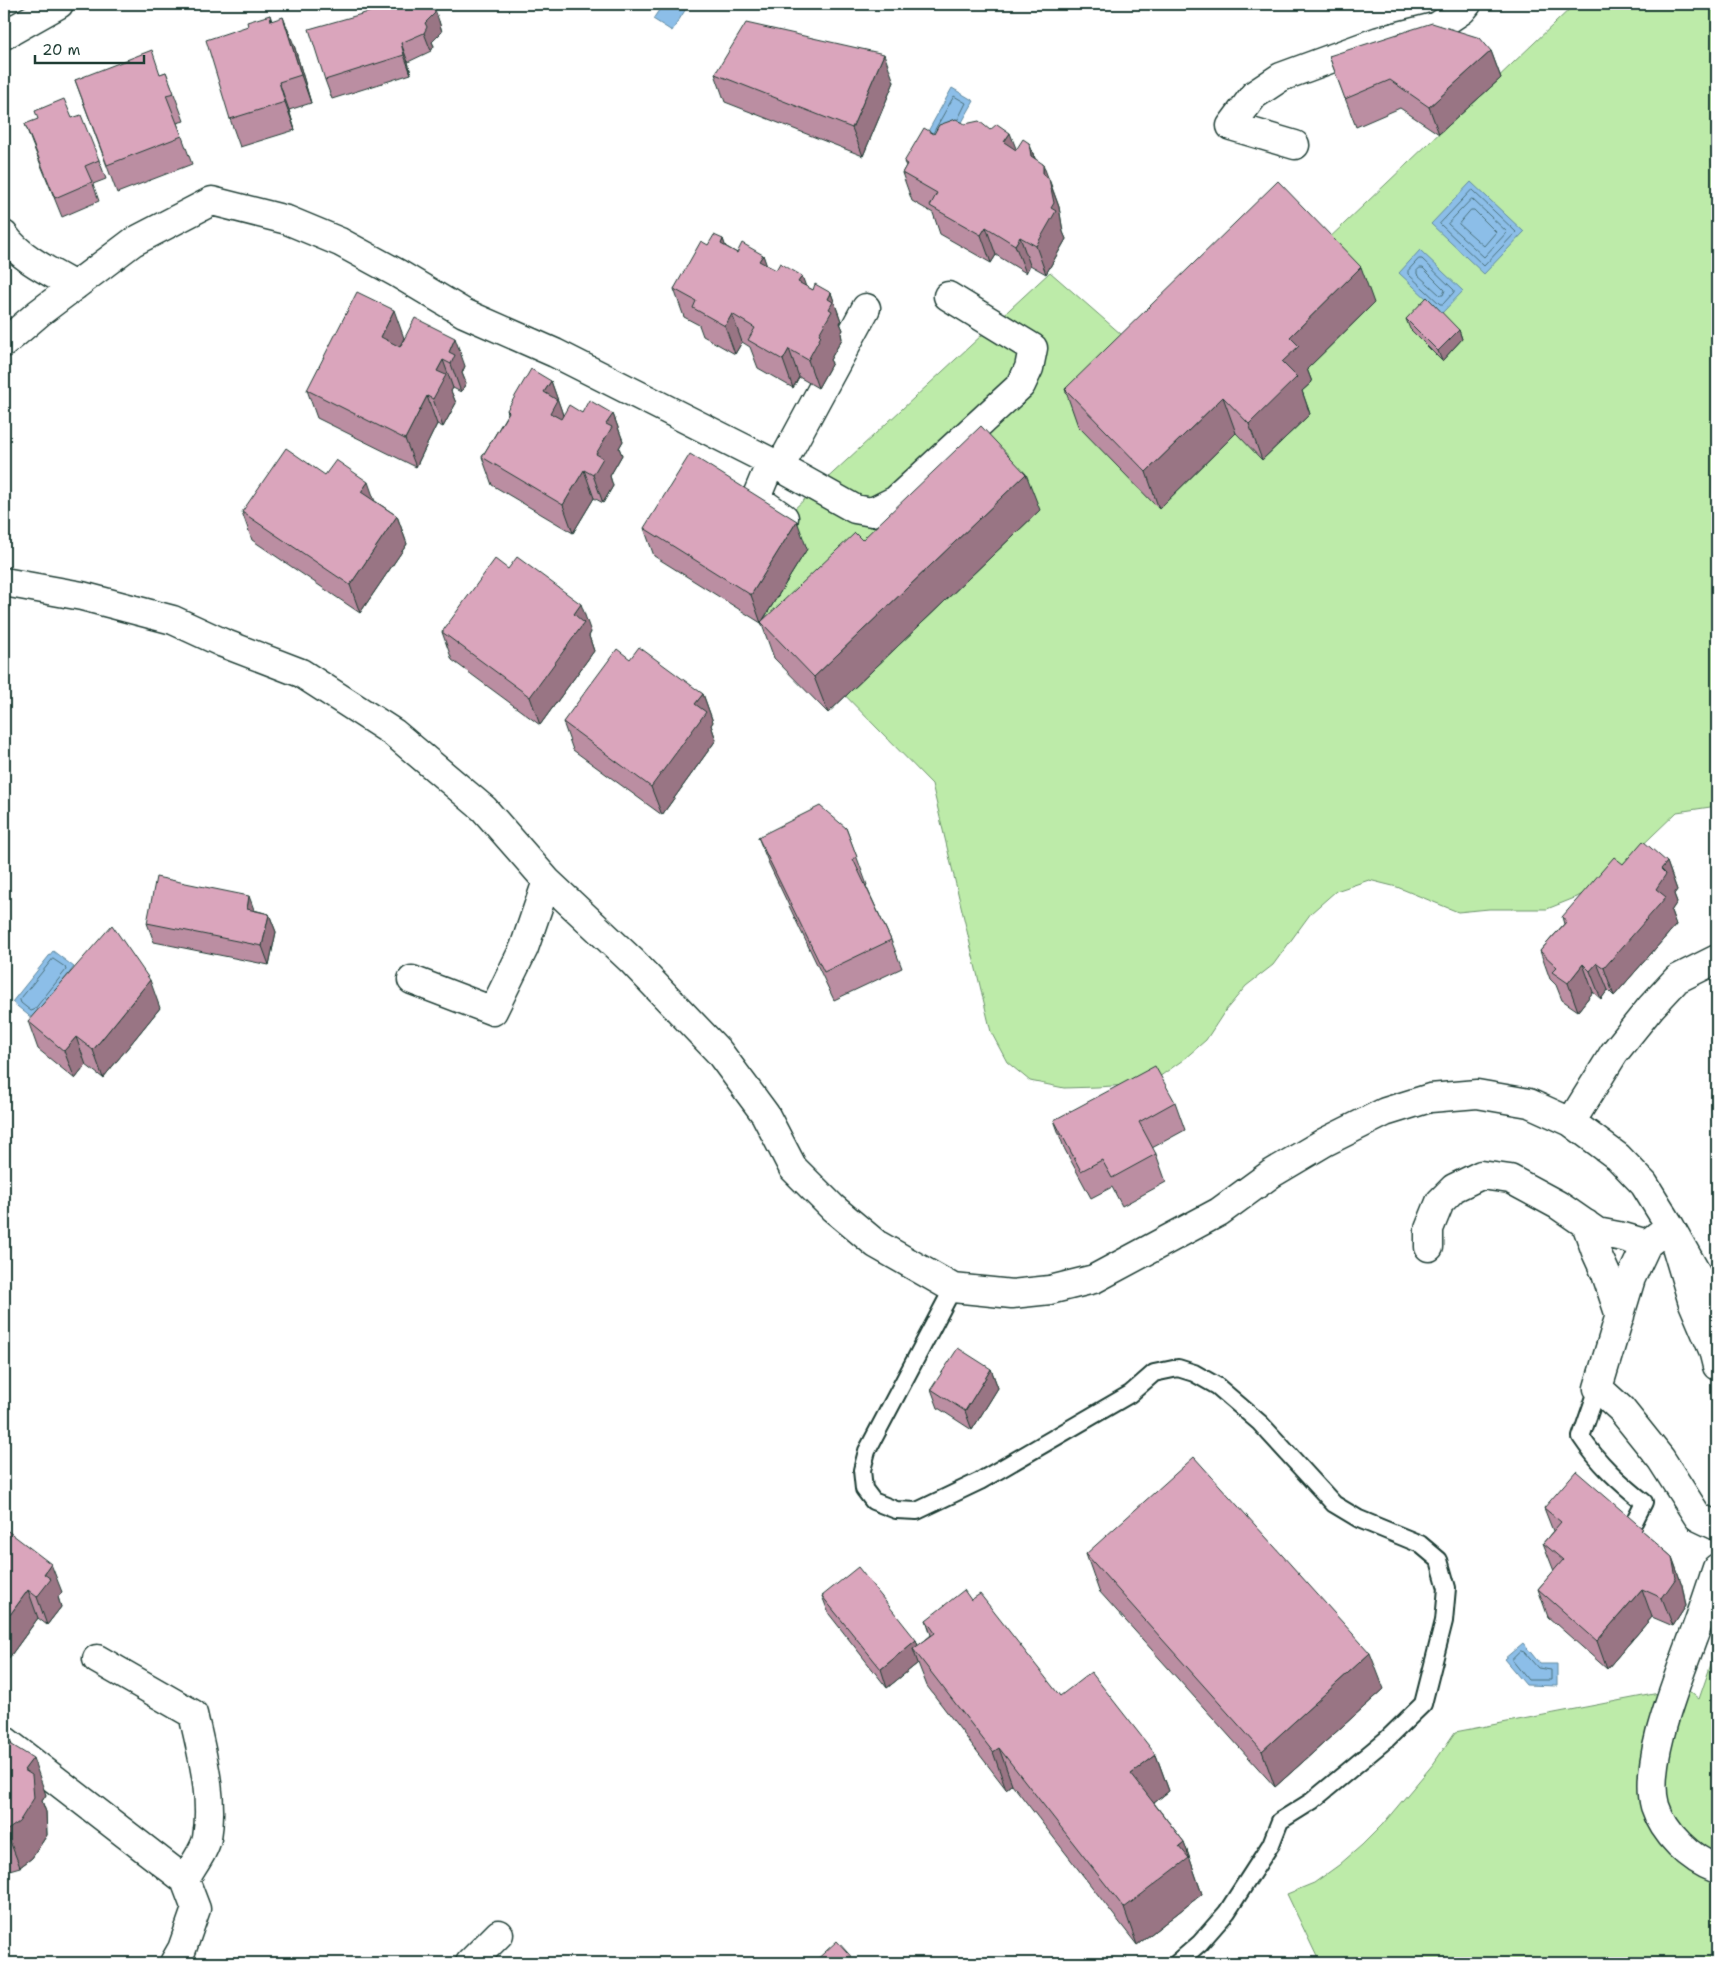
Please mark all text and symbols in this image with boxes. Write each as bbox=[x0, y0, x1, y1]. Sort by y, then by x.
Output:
scale bar bbox=[35, 32, 144, 64]
text: 20 m bbox=[42, 40, 81, 60]

